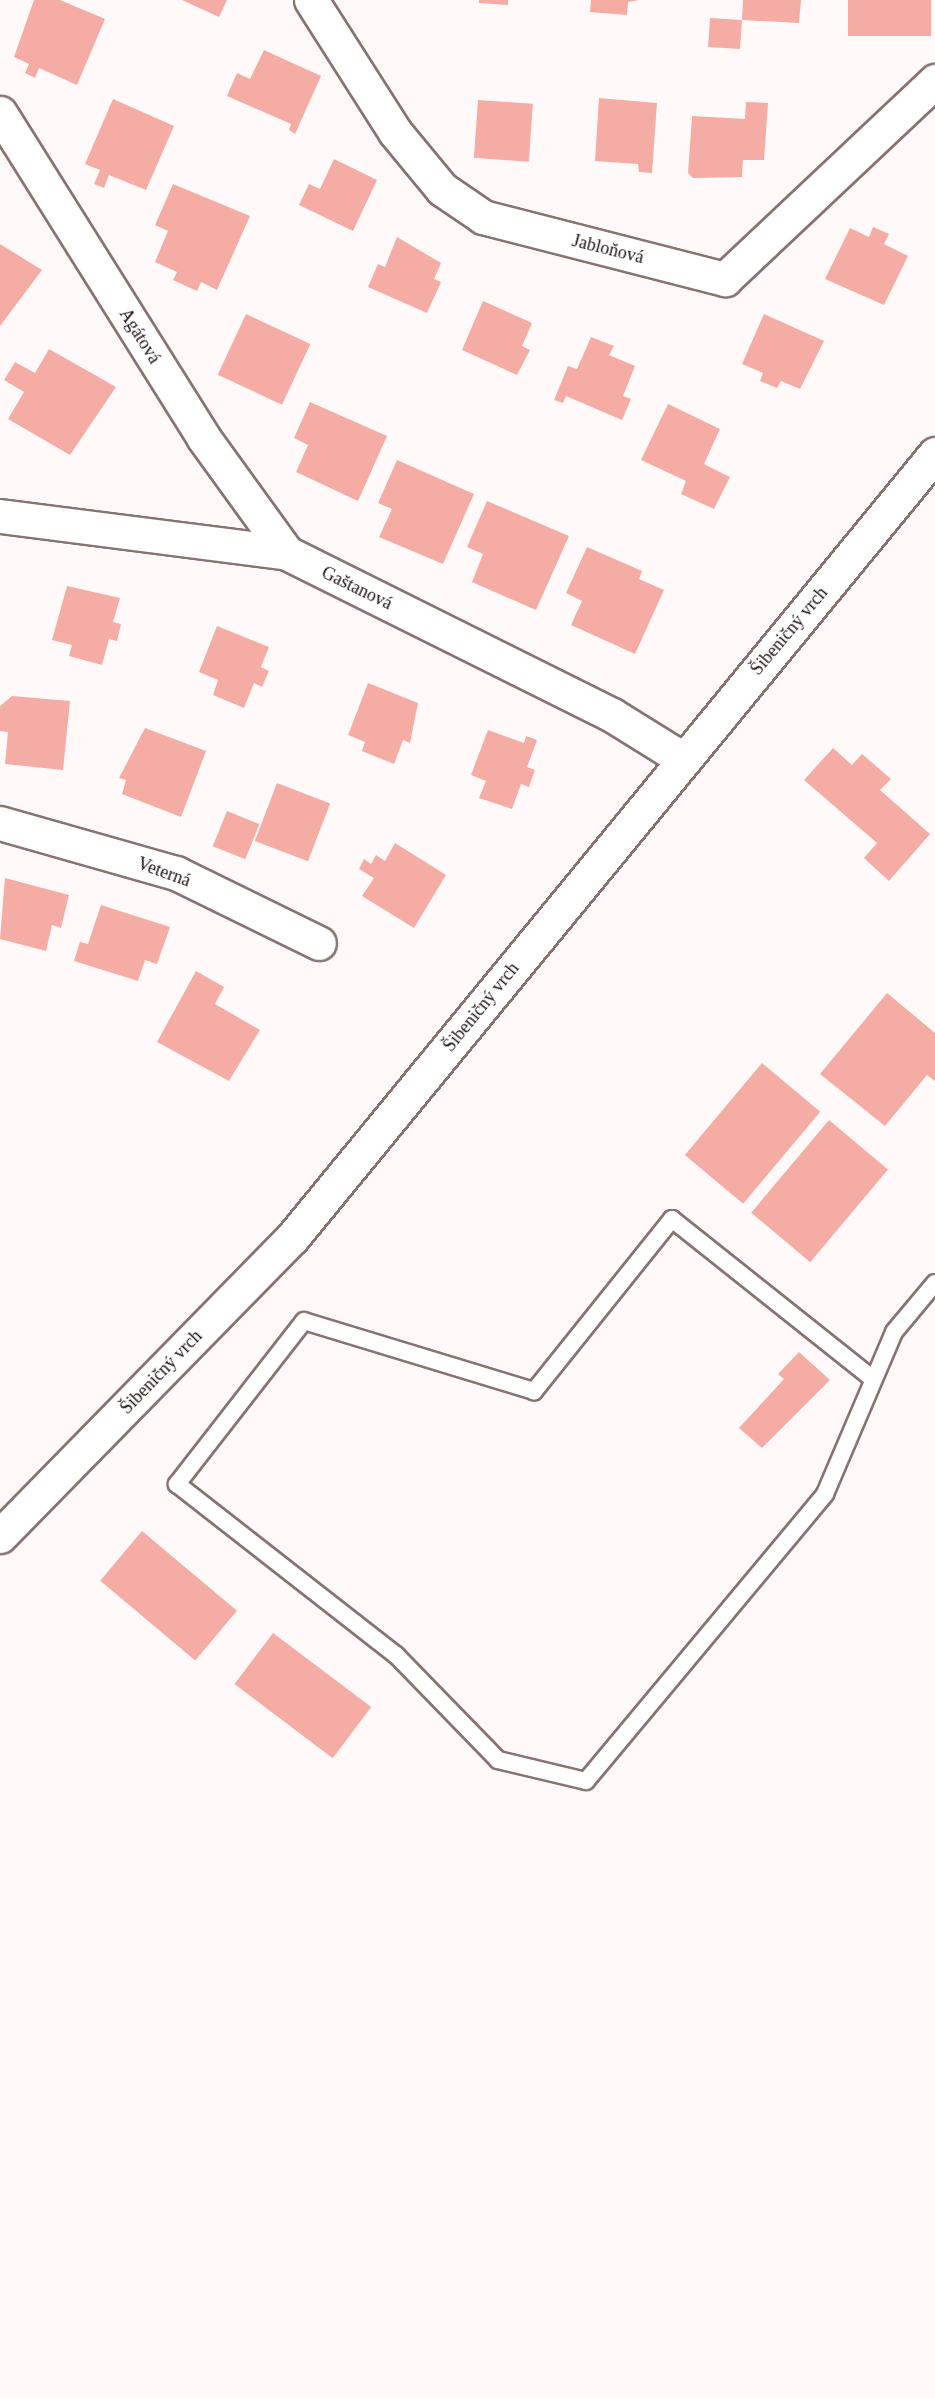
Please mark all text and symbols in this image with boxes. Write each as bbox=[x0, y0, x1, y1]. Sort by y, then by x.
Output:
street label: Jabloňová bbox=[570, 230, 646, 268]
street label: Agátová bbox=[115, 304, 165, 368]
street label: Gaštanová bbox=[318, 562, 396, 614]
street label: Šibeničný vrch bbox=[746, 583, 832, 679]
street label: Veterná bbox=[134, 852, 194, 892]
street label: Šibeničný vrch bbox=[438, 958, 524, 1056]
street label: Šibeničný vrch bbox=[116, 1325, 206, 1419]

